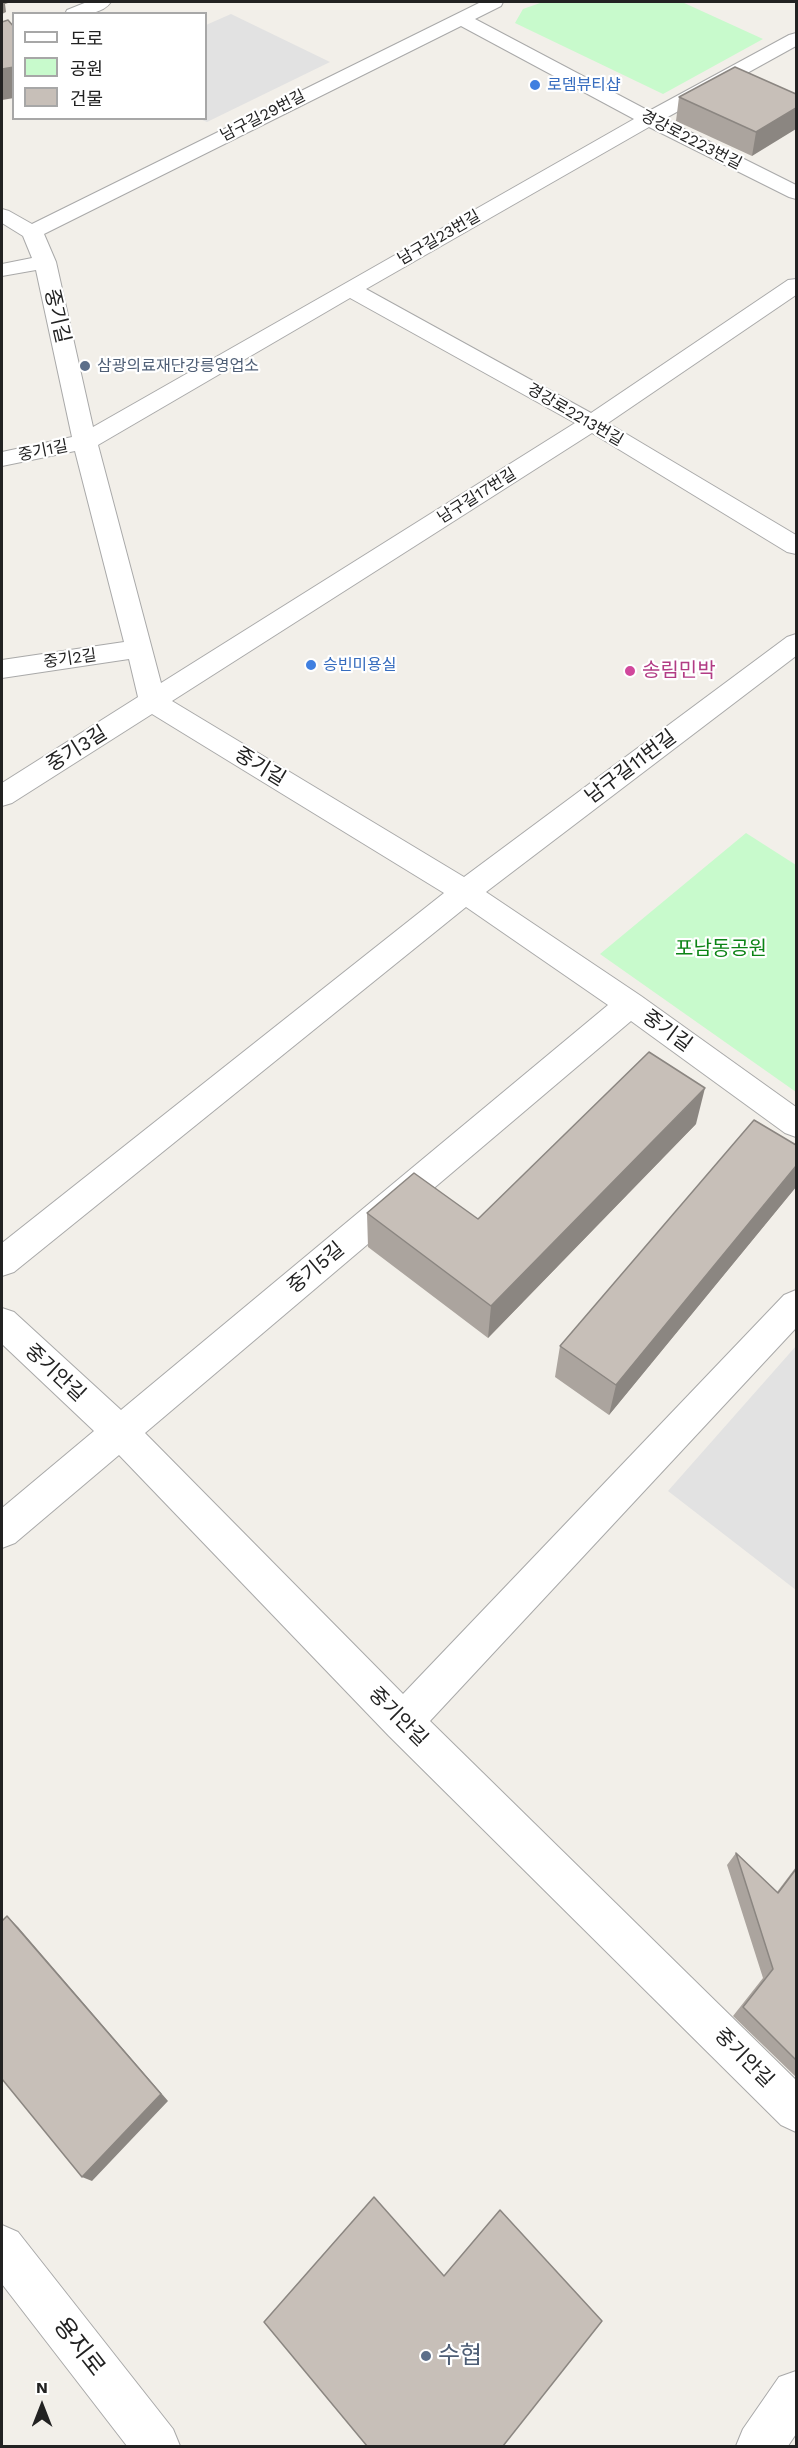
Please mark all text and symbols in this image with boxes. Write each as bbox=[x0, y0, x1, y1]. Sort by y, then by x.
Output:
legend bbox=[12, 12, 207, 120]
text: 도로 bbox=[70, 28, 103, 49]
text: 공원 bbox=[70, 58, 103, 79]
place label: 로뎀뷰티샵 bbox=[547, 75, 621, 95]
marker: 로뎀뷰티샵 bbox=[528, 78, 542, 92]
street label: 남구길29번길 bbox=[217, 86, 309, 146]
text: 건물 bbox=[70, 88, 103, 109]
street label: 경강로2223번길 bbox=[637, 106, 745, 174]
street label: 남구길23번길 bbox=[394, 207, 484, 269]
street label: 중기길 bbox=[39, 286, 75, 346]
place label: 삼광의료재단강릉영업소 bbox=[97, 356, 259, 376]
marker: 삼광의료재단강릉영업소 bbox=[78, 359, 92, 373]
street label: 경강로2213번길 bbox=[524, 380, 626, 450]
street label: 중기1길 bbox=[16, 437, 70, 465]
street label: 남구길17번길 bbox=[434, 464, 520, 528]
street label: 중기2길 bbox=[42, 646, 98, 672]
place label: 승빈미용실 bbox=[323, 655, 397, 675]
marker: 승빈미용실 bbox=[304, 658, 318, 672]
place label: 송림민박 bbox=[642, 659, 716, 683]
marker: 송림민박 bbox=[623, 664, 637, 678]
street label: 중기3길 bbox=[42, 721, 112, 777]
street label: 남구길11번길 bbox=[581, 725, 681, 809]
street label: 중기길 bbox=[230, 742, 290, 792]
park label: 포남동공원 bbox=[675, 937, 767, 961]
street label: 중기길 bbox=[638, 1005, 696, 1057]
street label: 중기5길 bbox=[283, 1237, 349, 1299]
street label: 중기안길 bbox=[20, 1339, 90, 1407]
street label: 중기안길 bbox=[363, 1682, 433, 1752]
street label: 중기안길 bbox=[709, 2023, 779, 2093]
street label: 용지로 bbox=[47, 2312, 111, 2382]
place label: 수협 bbox=[438, 2342, 482, 2370]
marker: 수협 bbox=[419, 2349, 433, 2363]
north arrow bbox=[12, 2376, 72, 2436]
text: N bbox=[36, 2378, 48, 2397]

